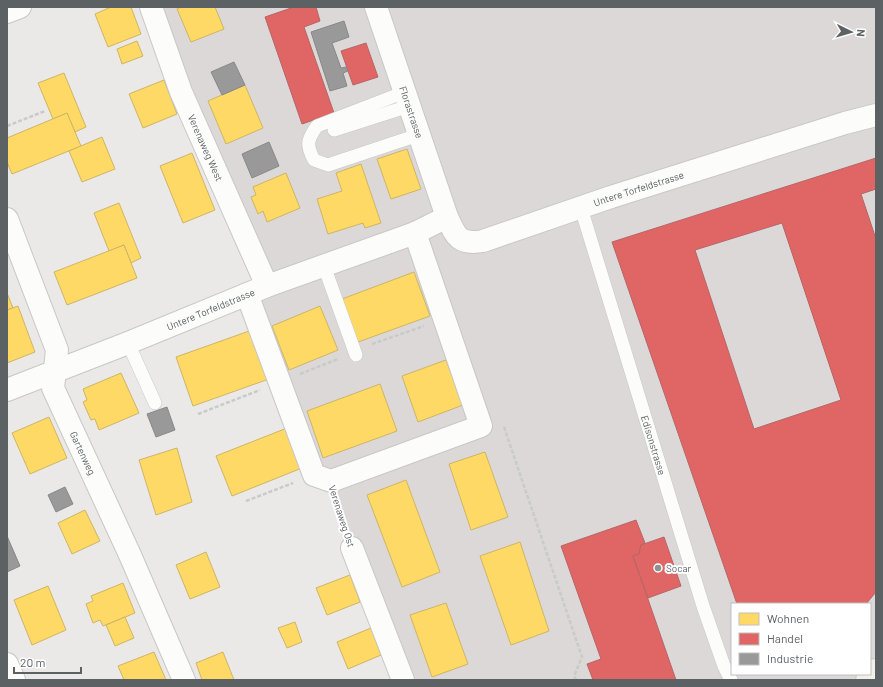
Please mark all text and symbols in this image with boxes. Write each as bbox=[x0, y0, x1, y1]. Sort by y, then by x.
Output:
north arrow bbox=[831, 12, 871, 52]
text: N bbox=[855, 29, 868, 37]
street label: Florastrasse bbox=[397, 85, 426, 140]
street label: Verenaweg West bbox=[186, 112, 226, 183]
street label: Untere Torfeldstrasse bbox=[592, 168, 685, 209]
street label: Untere Torfeldstrasse bbox=[165, 286, 256, 333]
street label: Edisonstrasse bbox=[639, 414, 668, 476]
street label: Gartenweg bbox=[68, 429, 98, 477]
street label: Verenaweg Ost bbox=[326, 483, 358, 549]
place label: Socar bbox=[666, 562, 692, 574]
marker: Socar bbox=[653, 563, 663, 573]
legend bbox=[731, 603, 871, 675]
text: Wohnen bbox=[767, 611, 809, 625]
text: Handel bbox=[767, 631, 803, 645]
scale bar bbox=[14, 649, 81, 675]
text: Industrie bbox=[767, 651, 813, 665]
text: 20 m bbox=[20, 655, 46, 669]

